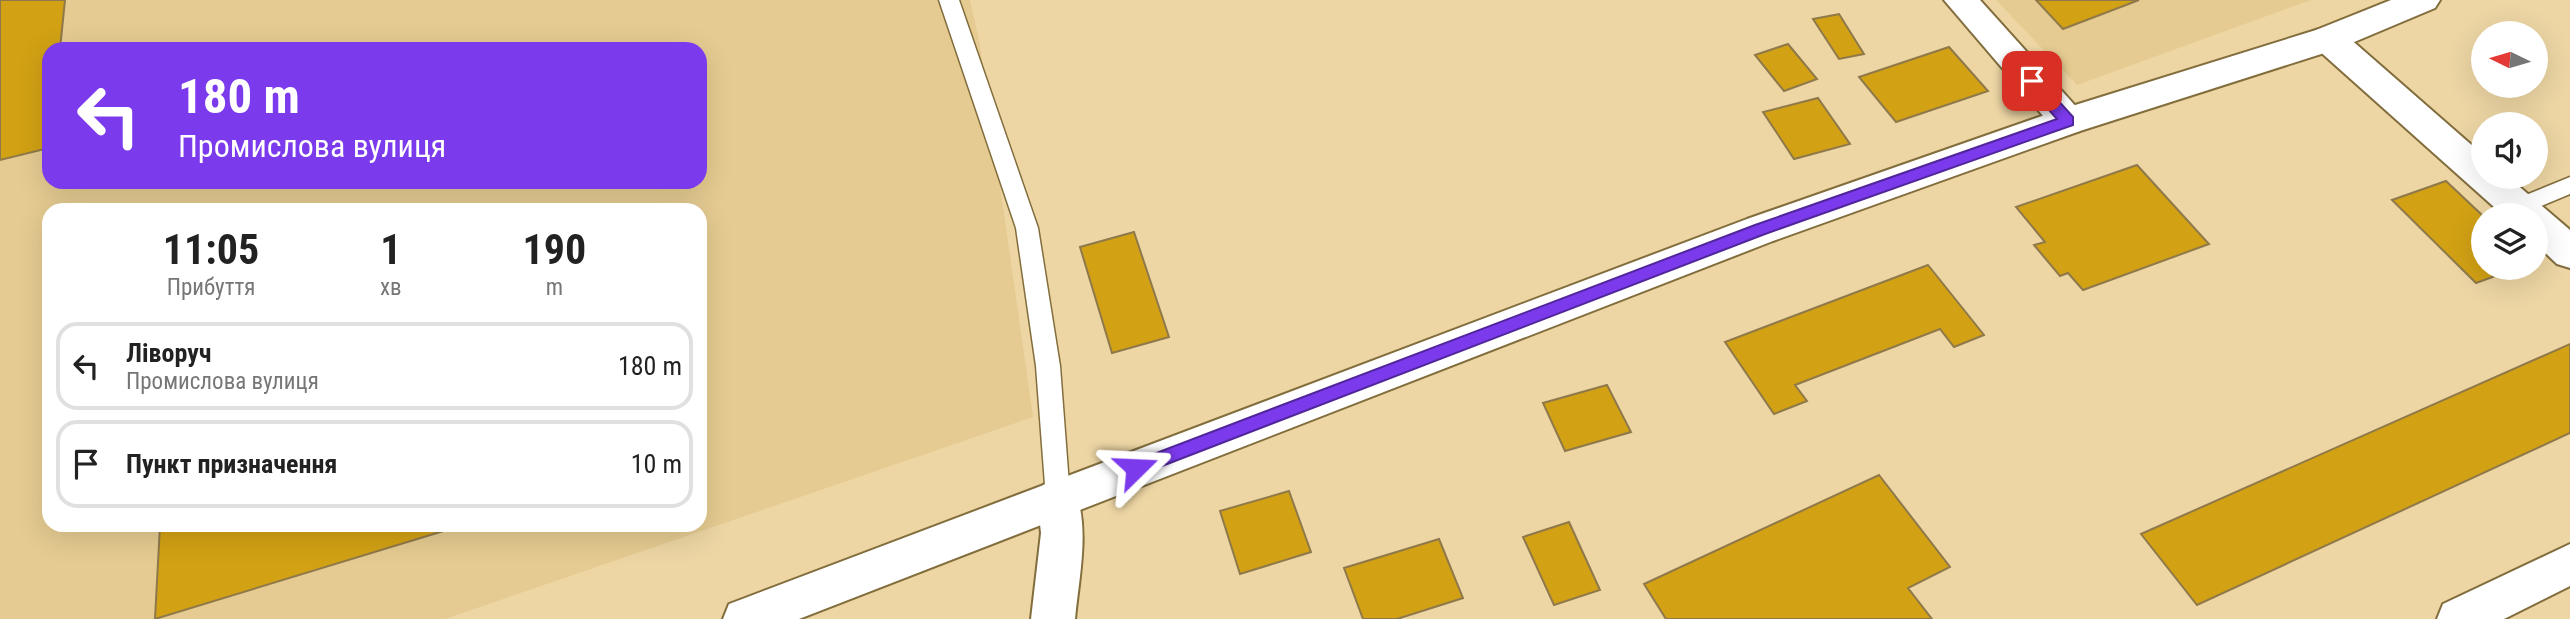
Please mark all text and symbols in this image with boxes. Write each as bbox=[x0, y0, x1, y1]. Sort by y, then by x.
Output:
north arrow bbox=[2471, 21, 2548, 98]
map controls bbox=[2471, 21, 2548, 280]
pin bbox=[2002, 51, 2062, 111]
icon: arrive bbox=[2013, 62, 2051, 100]
text: 180 m bbox=[178, 68, 300, 125]
icon: left bbox=[63, 70, 154, 161]
button: sound bbox=[2471, 112, 2548, 189]
text: Промислова вулиця bbox=[178, 127, 446, 165]
button: layers bbox=[2471, 203, 2548, 280]
text: 11:05 bbox=[163, 225, 259, 274]
text: 1 bbox=[380, 225, 401, 274]
text: 190 bbox=[522, 225, 586, 274]
text: Прибуття bbox=[167, 274, 255, 301]
text: хв bbox=[380, 274, 402, 301]
text: m bbox=[546, 274, 563, 301]
text: Ліворуч bbox=[126, 338, 211, 368]
icon: left bbox=[67, 347, 105, 385]
text: 180 m bbox=[618, 351, 682, 381]
text: Промислова вулиця bbox=[126, 368, 319, 395]
position arrow bbox=[1099, 431, 1173, 505]
icon: arrive bbox=[67, 445, 105, 483]
text: Пункт призначення bbox=[126, 449, 337, 479]
text: 10 m bbox=[631, 449, 682, 479]

